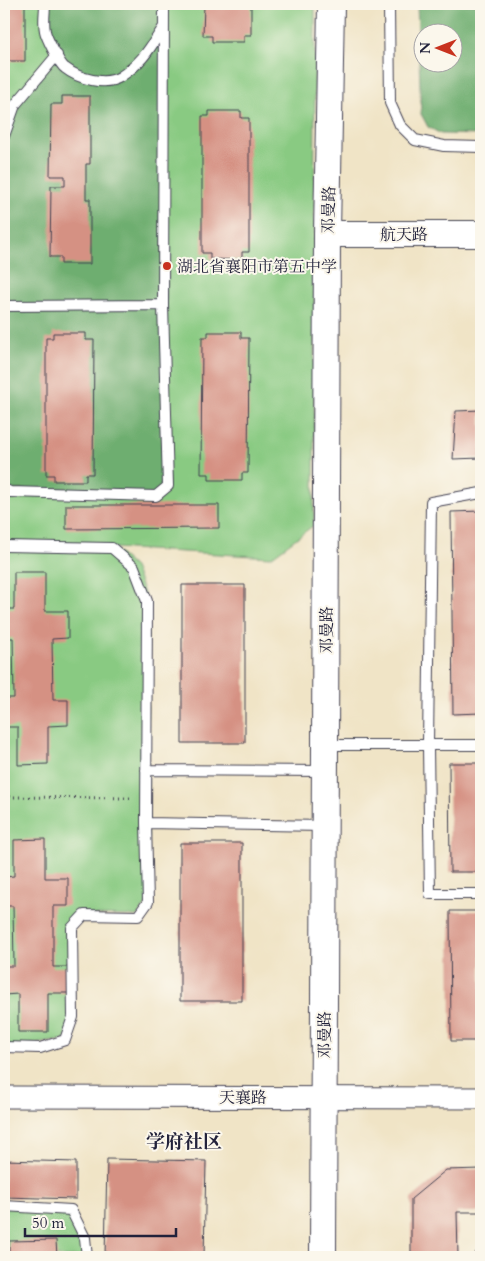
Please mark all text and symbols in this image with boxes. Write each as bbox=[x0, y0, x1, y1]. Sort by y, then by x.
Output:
north arrow bbox=[412, 22, 462, 72]
text: N bbox=[416, 42, 435, 54]
street label: 邓曼路 bbox=[318, 186, 340, 234]
street label: 航天路 bbox=[380, 224, 428, 246]
place label: 湖北省襄阳市第五中学 bbox=[177, 256, 337, 278]
marker: 湖北省襄阳市第五中学 bbox=[161, 260, 173, 272]
street label: 邓曼路 bbox=[316, 606, 338, 654]
street label: 邓曼路 bbox=[314, 1011, 336, 1059]
street label: 天襄路 bbox=[219, 1087, 267, 1109]
district label: 学府社区 bbox=[146, 1129, 222, 1155]
scale bar bbox=[25, 1206, 176, 1238]
text: 50 m bbox=[32, 1213, 64, 1233]

